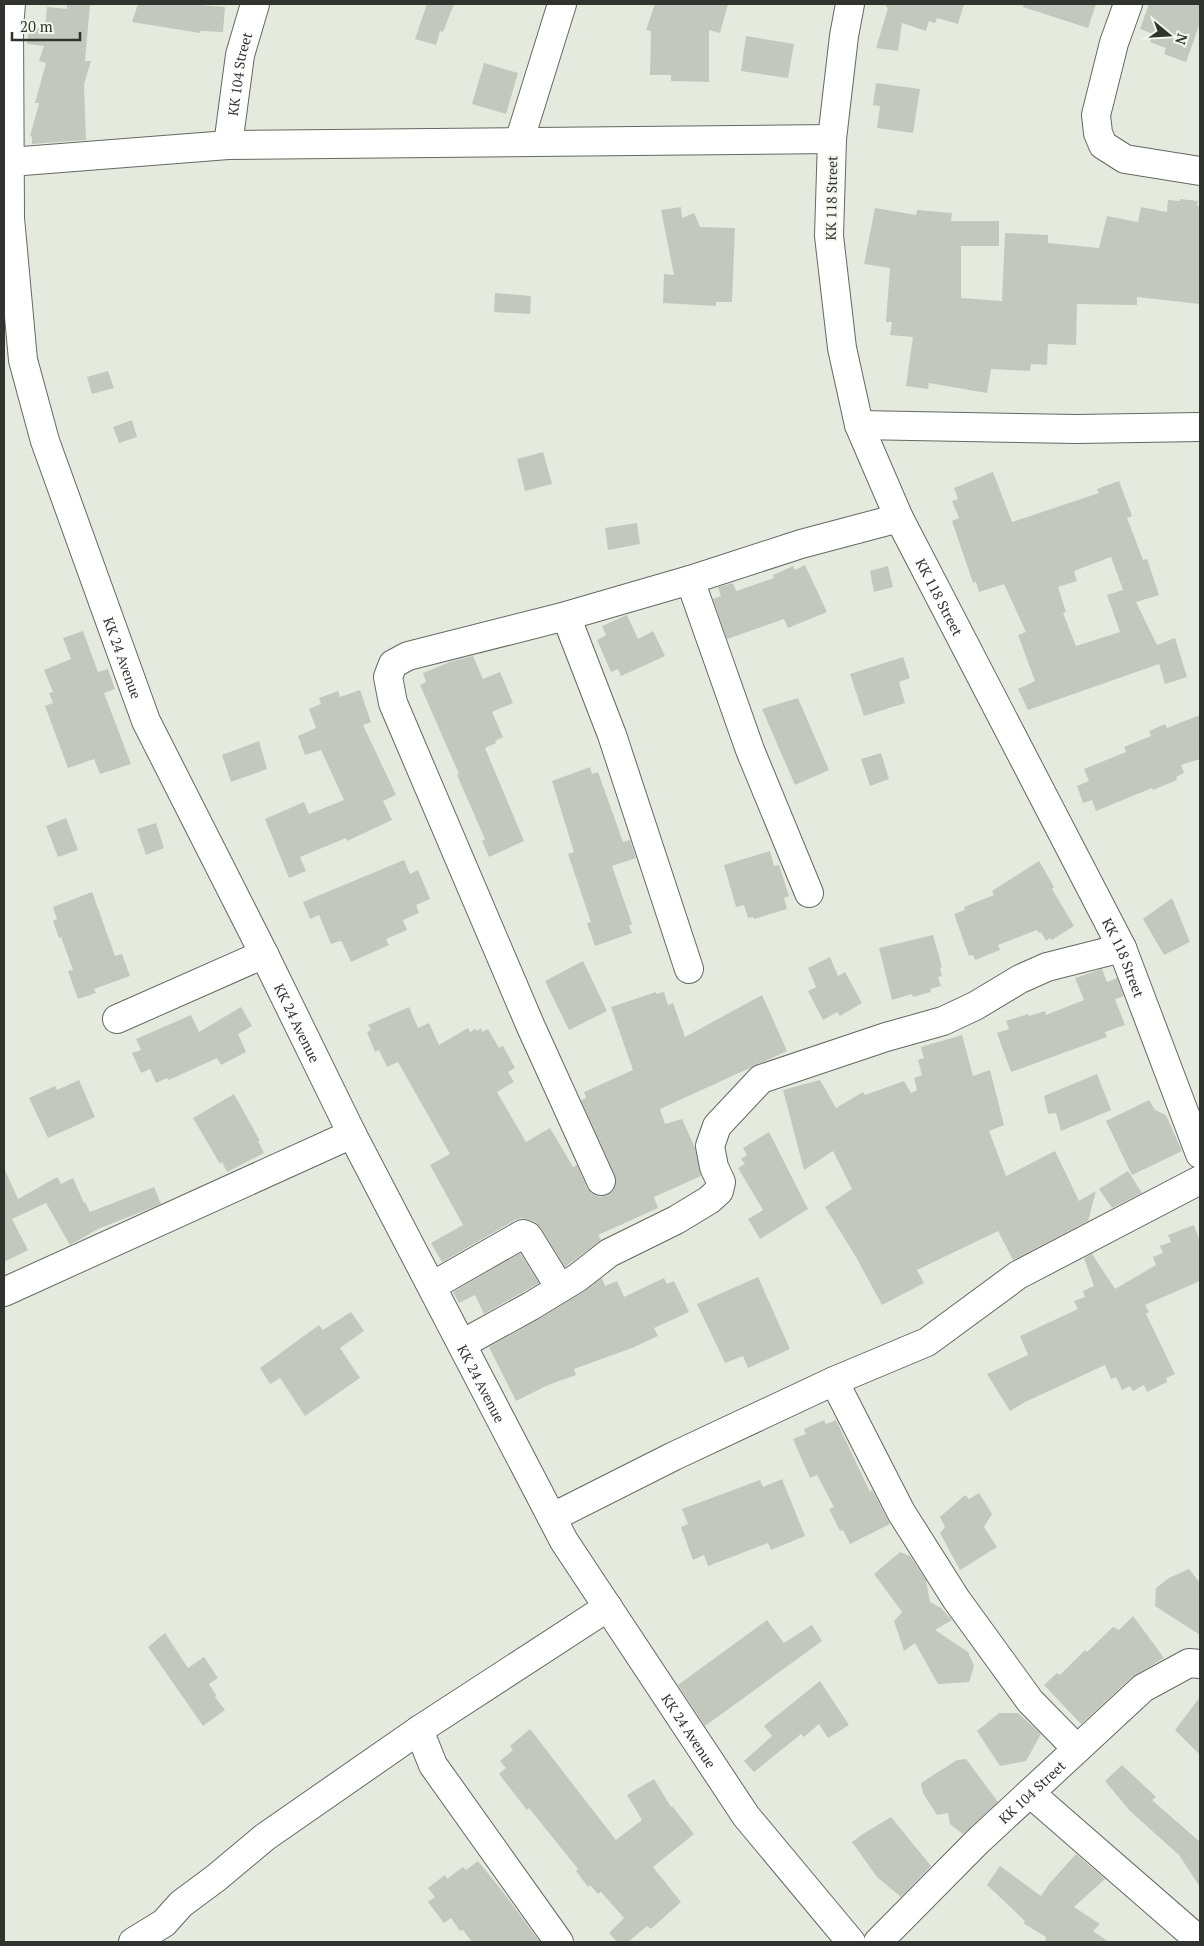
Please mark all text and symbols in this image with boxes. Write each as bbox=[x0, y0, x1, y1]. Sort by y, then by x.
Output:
scale bar bbox=[12, 10, 80, 42]
north arrow bbox=[1144, 10, 1194, 60]
text: 20 m bbox=[20, 16, 53, 36]
street label: KK 104 Street bbox=[223, 29, 256, 117]
text: N bbox=[1171, 31, 1193, 48]
street label: KK 118 Street bbox=[821, 155, 841, 240]
street label: KK 118 Street bbox=[912, 555, 968, 640]
street label: KK 24 Avenue bbox=[100, 614, 147, 701]
street label: KK 118 Street bbox=[1098, 914, 1150, 1001]
street label: KK 24 Avenue bbox=[270, 980, 325, 1065]
street label: KK 24 Avenue bbox=[454, 1341, 510, 1426]
street label: KK 24 Avenue bbox=[658, 1690, 721, 1771]
street label: KK 104 Street bbox=[994, 1755, 1070, 1827]

